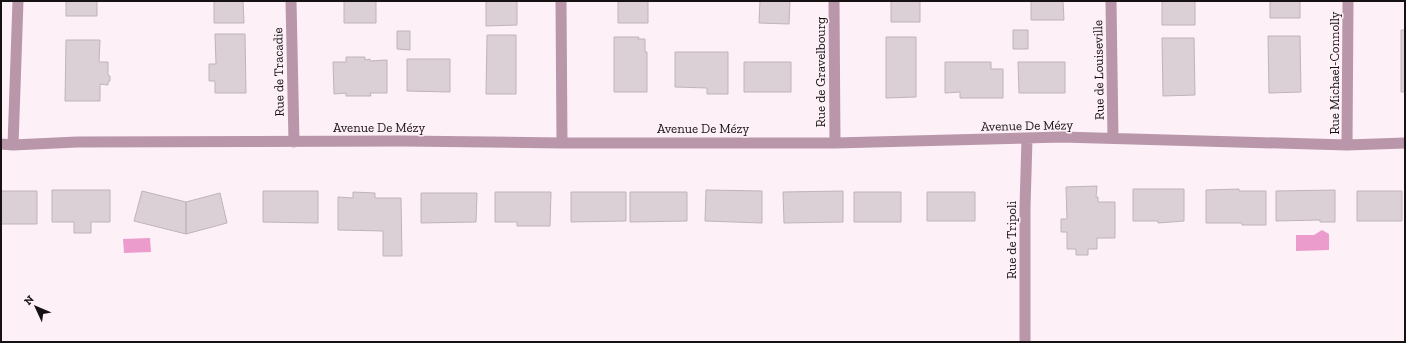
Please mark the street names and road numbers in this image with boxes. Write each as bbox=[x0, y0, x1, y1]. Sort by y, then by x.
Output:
street label: Rue Michael-Connolly bbox=[1327, 11, 1342, 134]
street label: Rue de Gravelbourg bbox=[813, 17, 828, 127]
street label: Rue de Louiseville bbox=[1090, 20, 1107, 120]
street label: Rue de Tracadie bbox=[270, 27, 287, 117]
street label: Avenue De Mézy bbox=[981, 117, 1074, 134]
street label: Avenue De Mézy bbox=[333, 120, 425, 135]
street label: Avenue De Mézy bbox=[657, 121, 749, 136]
street label: Rue de Tripoli bbox=[1004, 201, 1019, 279]

